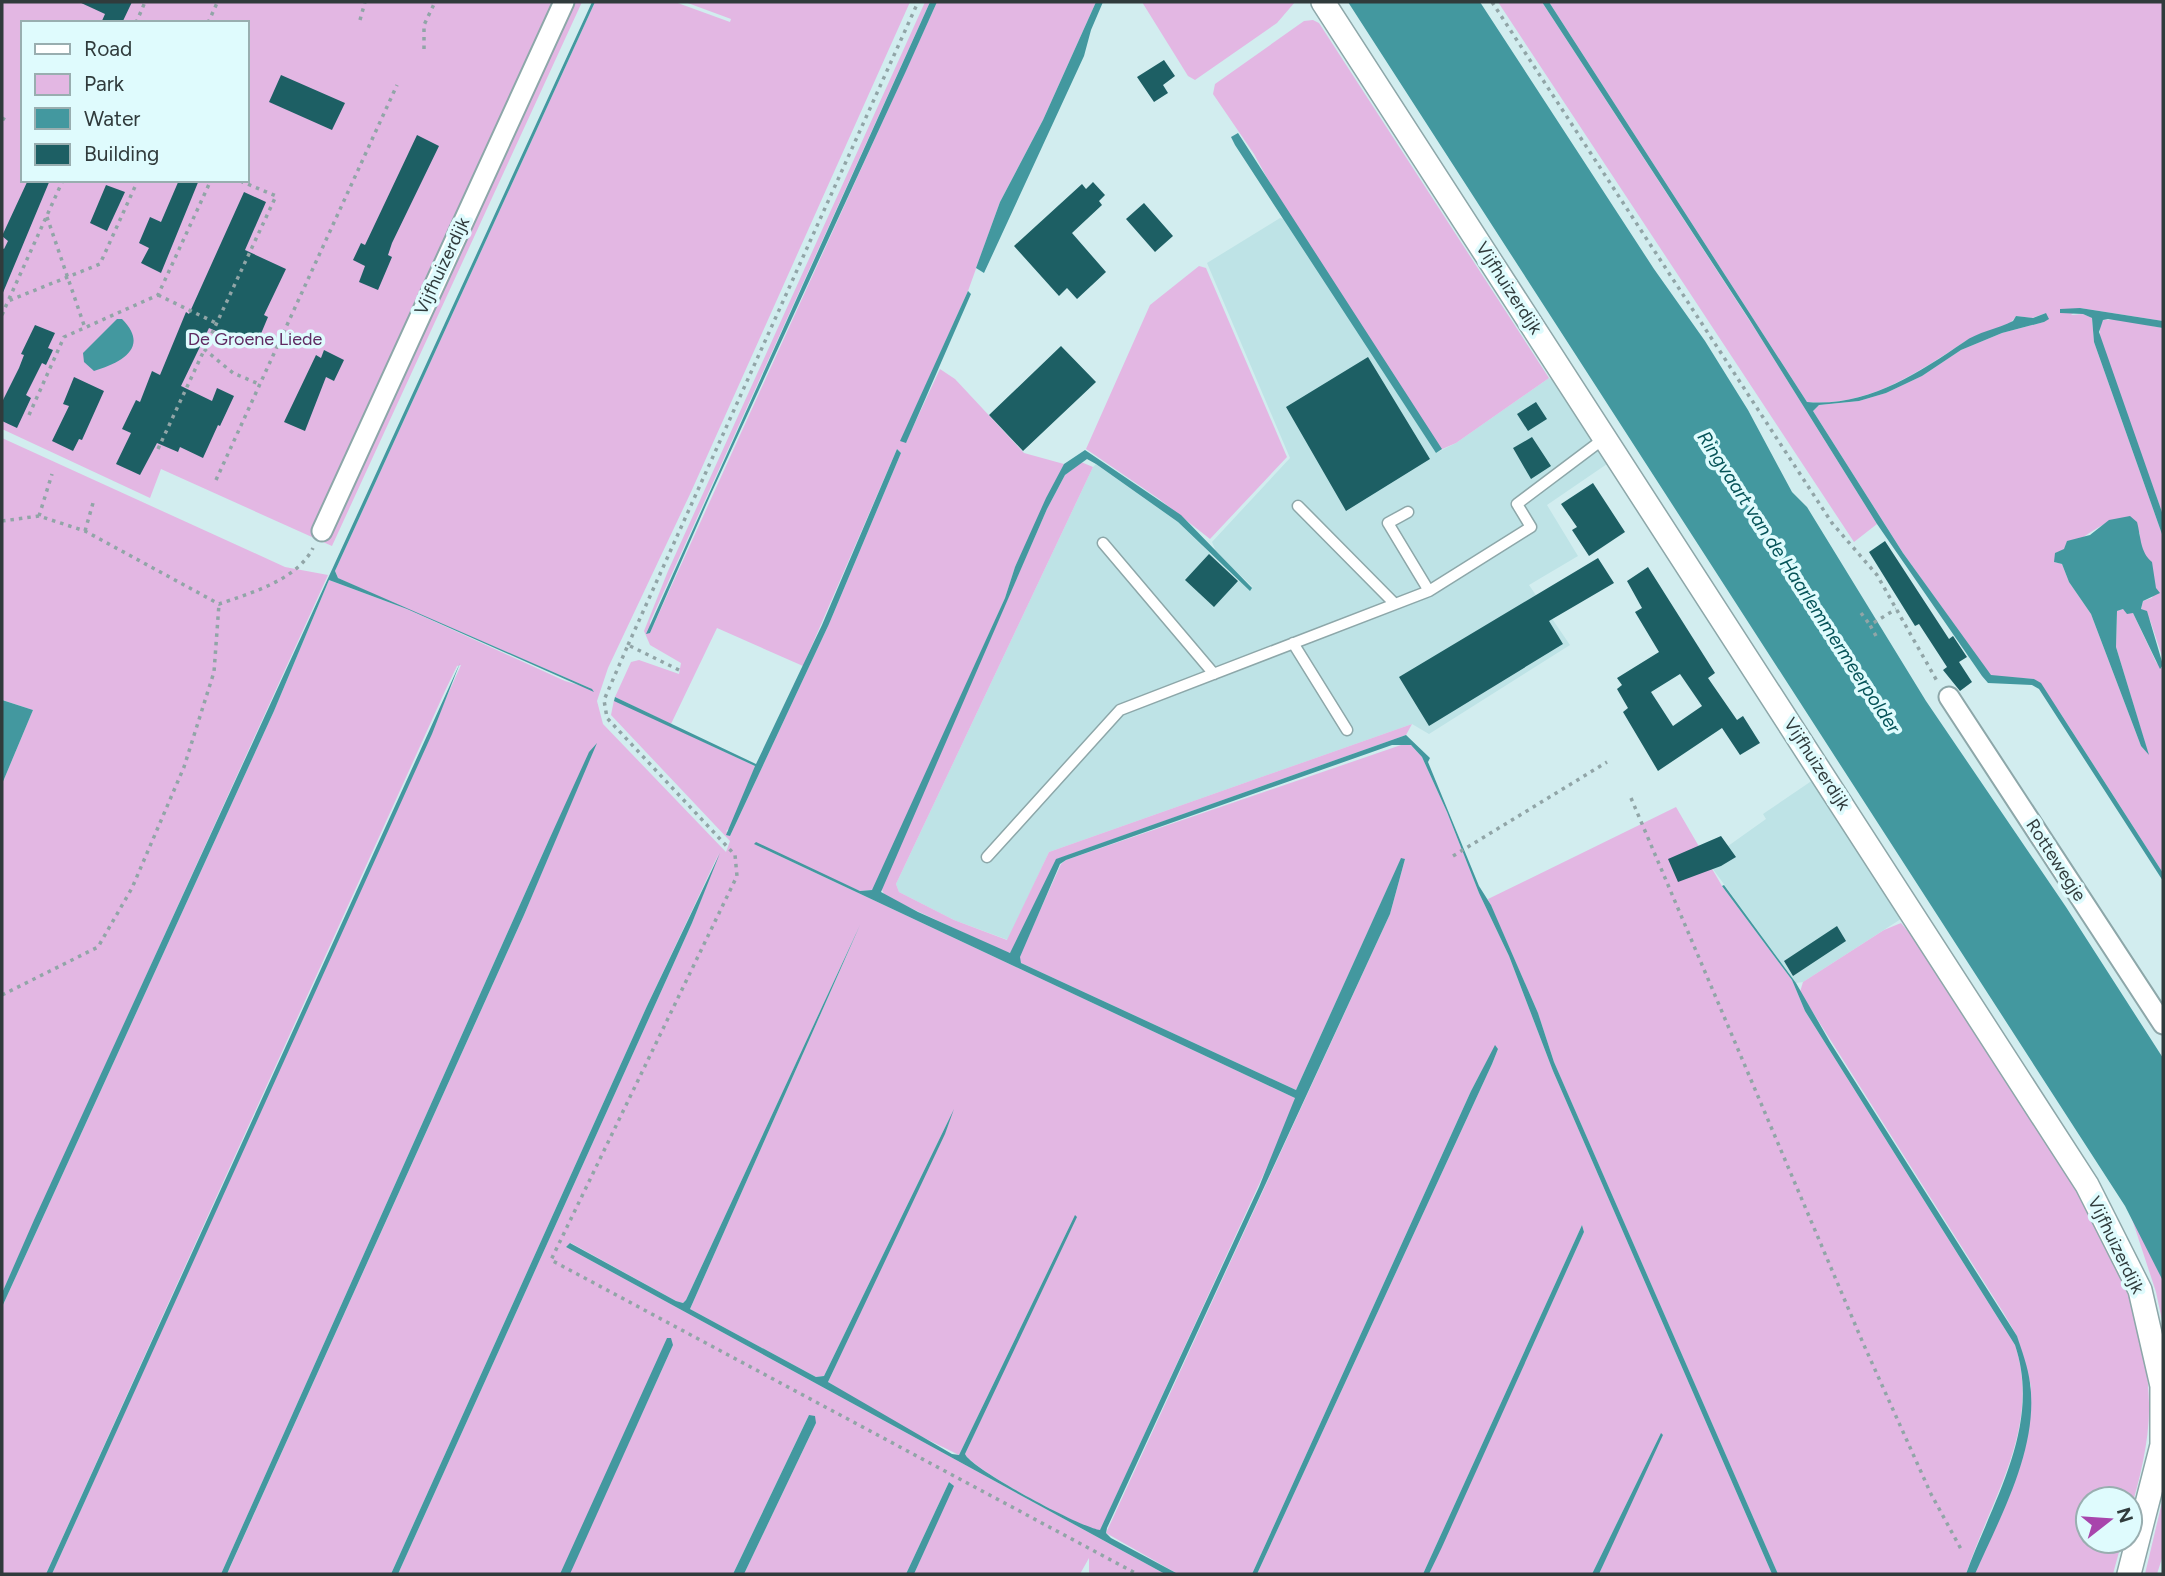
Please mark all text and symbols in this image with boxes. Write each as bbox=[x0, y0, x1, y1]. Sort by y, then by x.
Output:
legend bbox=[21, 21, 248, 182]
text: Road bbox=[84, 36, 132, 61]
text: Park bbox=[84, 71, 125, 96]
text: Water bbox=[84, 106, 140, 131]
text: Building bbox=[84, 141, 159, 166]
street label: Vijfhuizerdijk bbox=[410, 213, 474, 318]
street label: Vijfhuizerdijk bbox=[1471, 238, 1547, 338]
park label: De Groene Liede bbox=[188, 328, 323, 350]
water label: Ringvaart van de Haarlemmermeerpolder bbox=[1693, 427, 1906, 738]
street label: Vijfhuizerdijk bbox=[1779, 714, 1855, 814]
street label: Rottewegje bbox=[2021, 815, 2091, 905]
street label: Vijfhuizerdijk bbox=[2083, 1193, 2149, 1297]
north arrow bbox=[2074, 1485, 2144, 1555]
text: N bbox=[2112, 1505, 2138, 1526]

